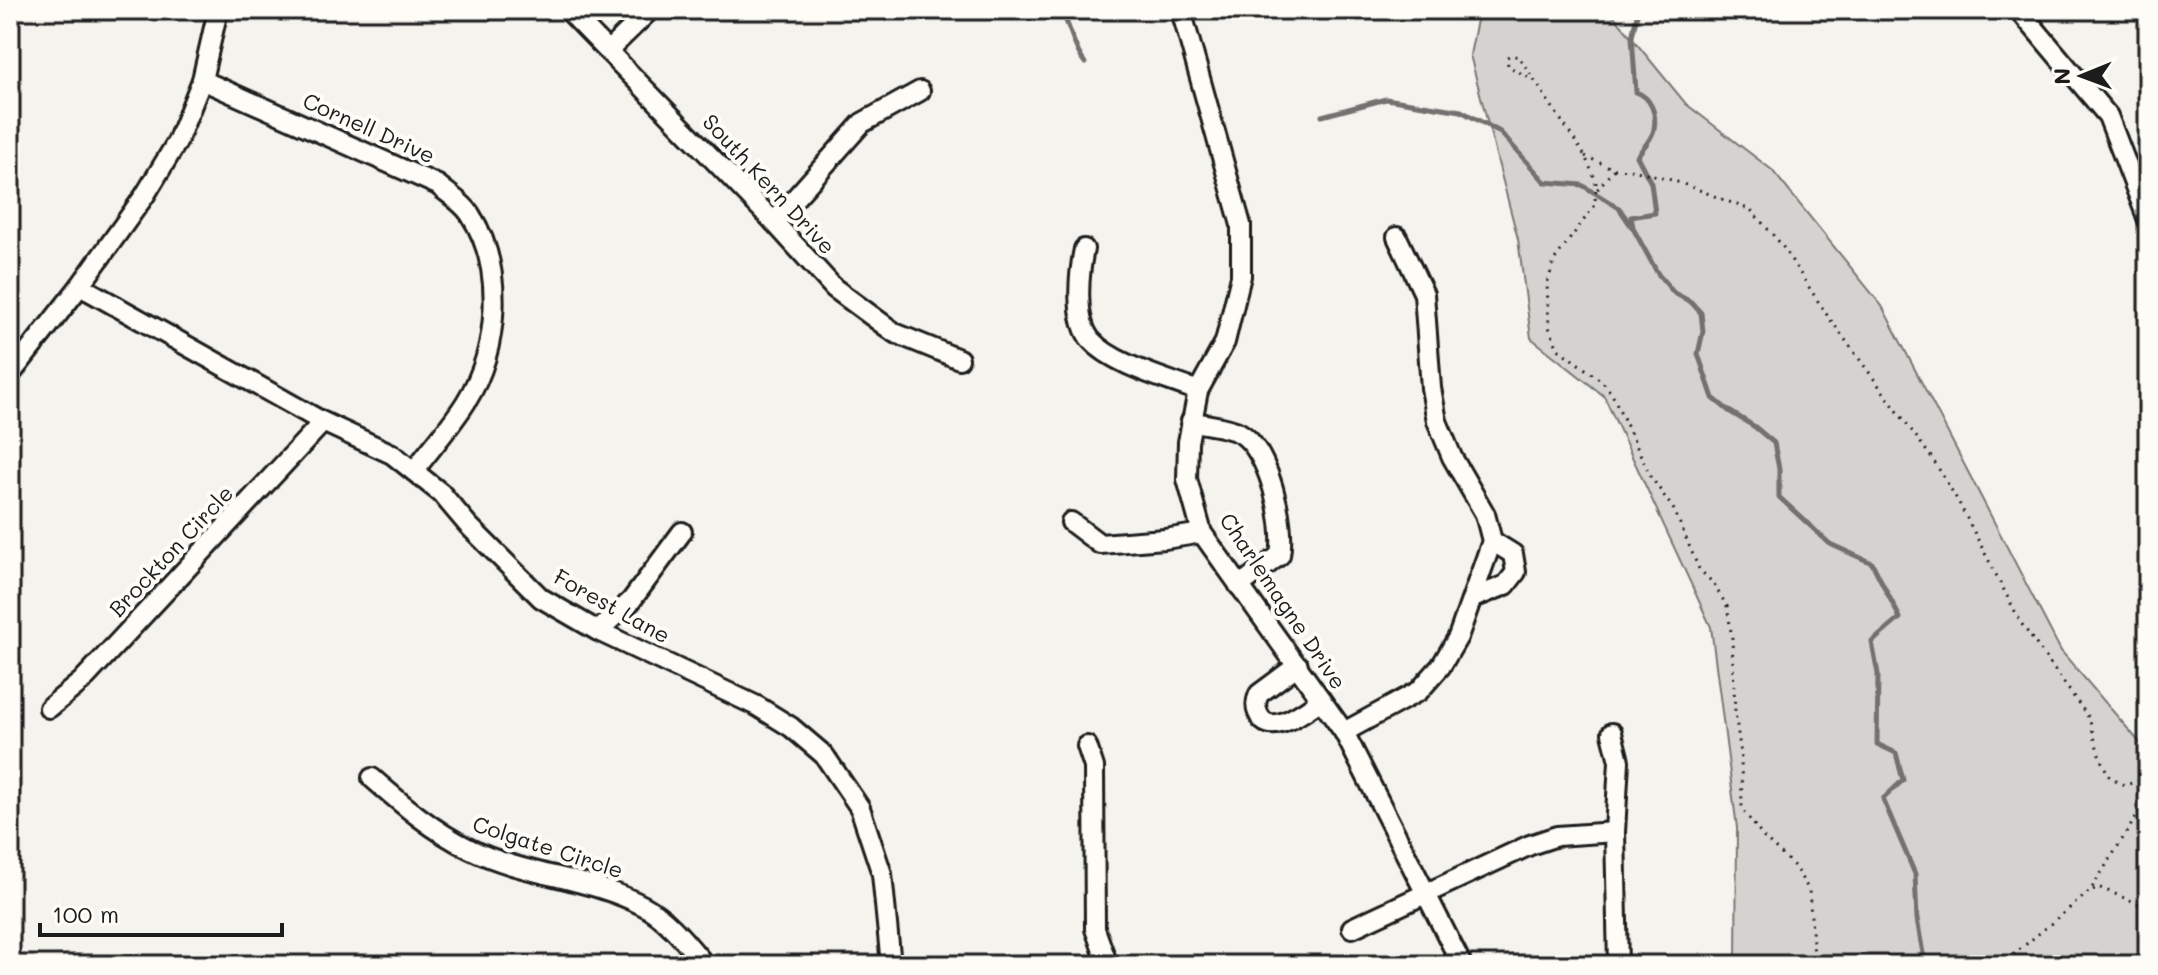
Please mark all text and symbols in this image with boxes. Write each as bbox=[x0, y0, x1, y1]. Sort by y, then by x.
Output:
north arrow bbox=[2042, 36, 2122, 116]
text: N bbox=[2047, 68, 2076, 85]
street label: Cornell Drive bbox=[299, 85, 440, 170]
street label: South Kern Drive bbox=[697, 107, 842, 260]
street label: Brockton Circle bbox=[102, 479, 239, 623]
street label: Charlemagne Drive bbox=[1214, 507, 1353, 695]
street label: Forest Lane bbox=[549, 562, 675, 649]
street label: Colgate Circle bbox=[469, 809, 627, 885]
scale bar bbox=[40, 887, 282, 937]
text: 100 m bbox=[52, 898, 119, 929]

